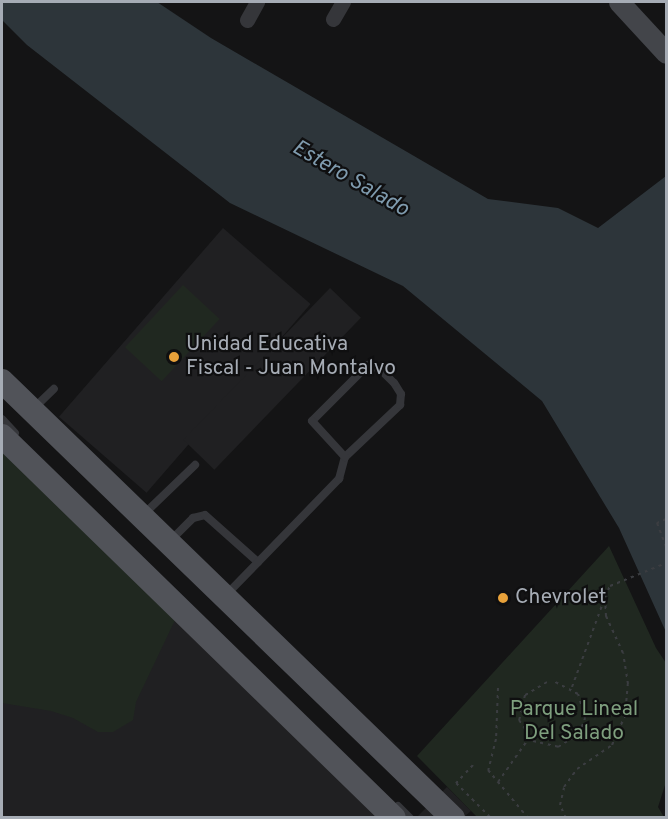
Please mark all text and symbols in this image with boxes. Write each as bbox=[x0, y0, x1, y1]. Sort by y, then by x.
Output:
water label: Estero Salado bbox=[287, 135, 413, 223]
place label: Unidad Educativa Fiscal - Juan Montalvo bbox=[186, 332, 396, 382]
marker: Unidad Educativa Fiscal - Juan Montalvo bbox=[167, 350, 181, 364]
place label: Chevrolet bbox=[515, 585, 606, 611]
marker: Chevrolet bbox=[496, 591, 510, 605]
park label: Parque Lineal Del Salado bbox=[510, 697, 638, 747]

